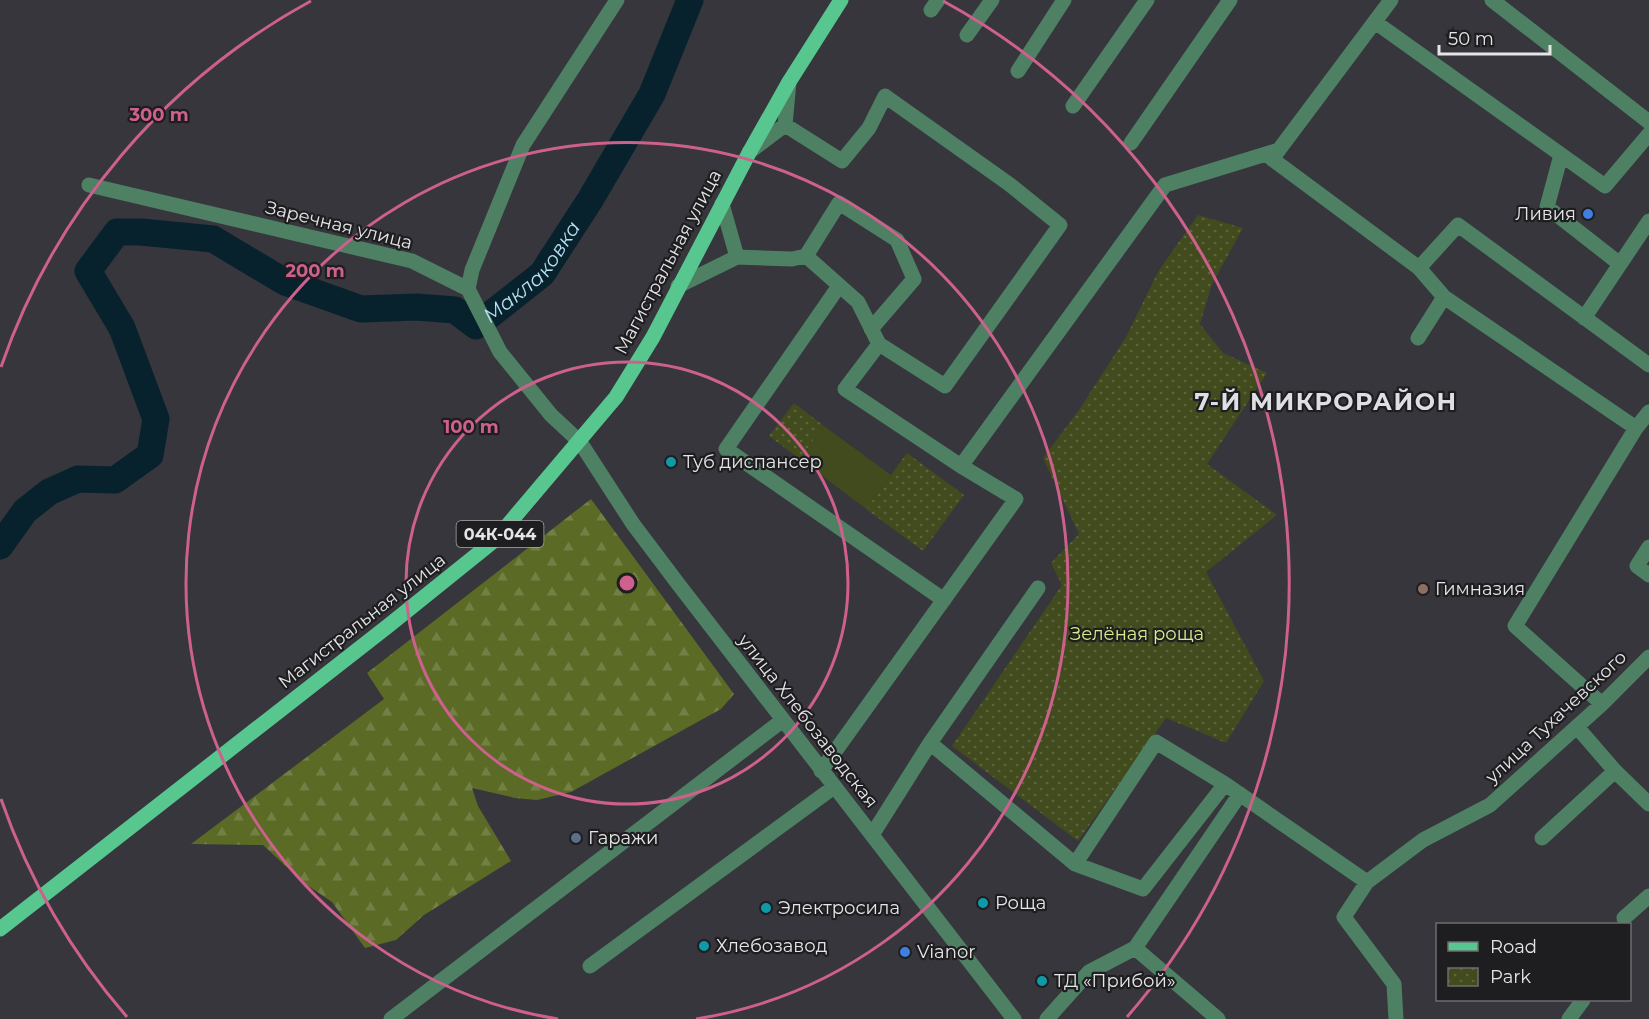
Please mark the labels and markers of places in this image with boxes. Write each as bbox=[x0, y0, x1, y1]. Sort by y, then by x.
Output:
place label: Ливия bbox=[1515, 203, 1576, 225]
marker: Ливия bbox=[1581, 207, 1595, 221]
place label: Туб диспансер bbox=[683, 451, 822, 473]
marker: Туб диспансер bbox=[664, 455, 678, 469]
centre of rings bbox=[617, 573, 637, 593]
place label: Гимназия bbox=[1435, 578, 1525, 600]
marker: Гимназия bbox=[1416, 582, 1430, 596]
place label: Гаражи bbox=[588, 827, 658, 849]
marker: Гаражи bbox=[569, 831, 583, 845]
place label: Роща bbox=[995, 892, 1046, 914]
marker: Роща bbox=[976, 896, 990, 910]
place label: Электросила bbox=[778, 897, 900, 919]
marker: Электросила bbox=[759, 901, 773, 915]
place label: Хлебозавод bbox=[716, 935, 828, 957]
marker: Хлебозавод bbox=[697, 939, 711, 953]
place label: Vianor bbox=[917, 941, 975, 963]
marker: Vianor bbox=[898, 945, 912, 959]
place label: ТД «Прибой» bbox=[1054, 970, 1175, 992]
marker: ТД «Прибой» bbox=[1035, 974, 1049, 988]

